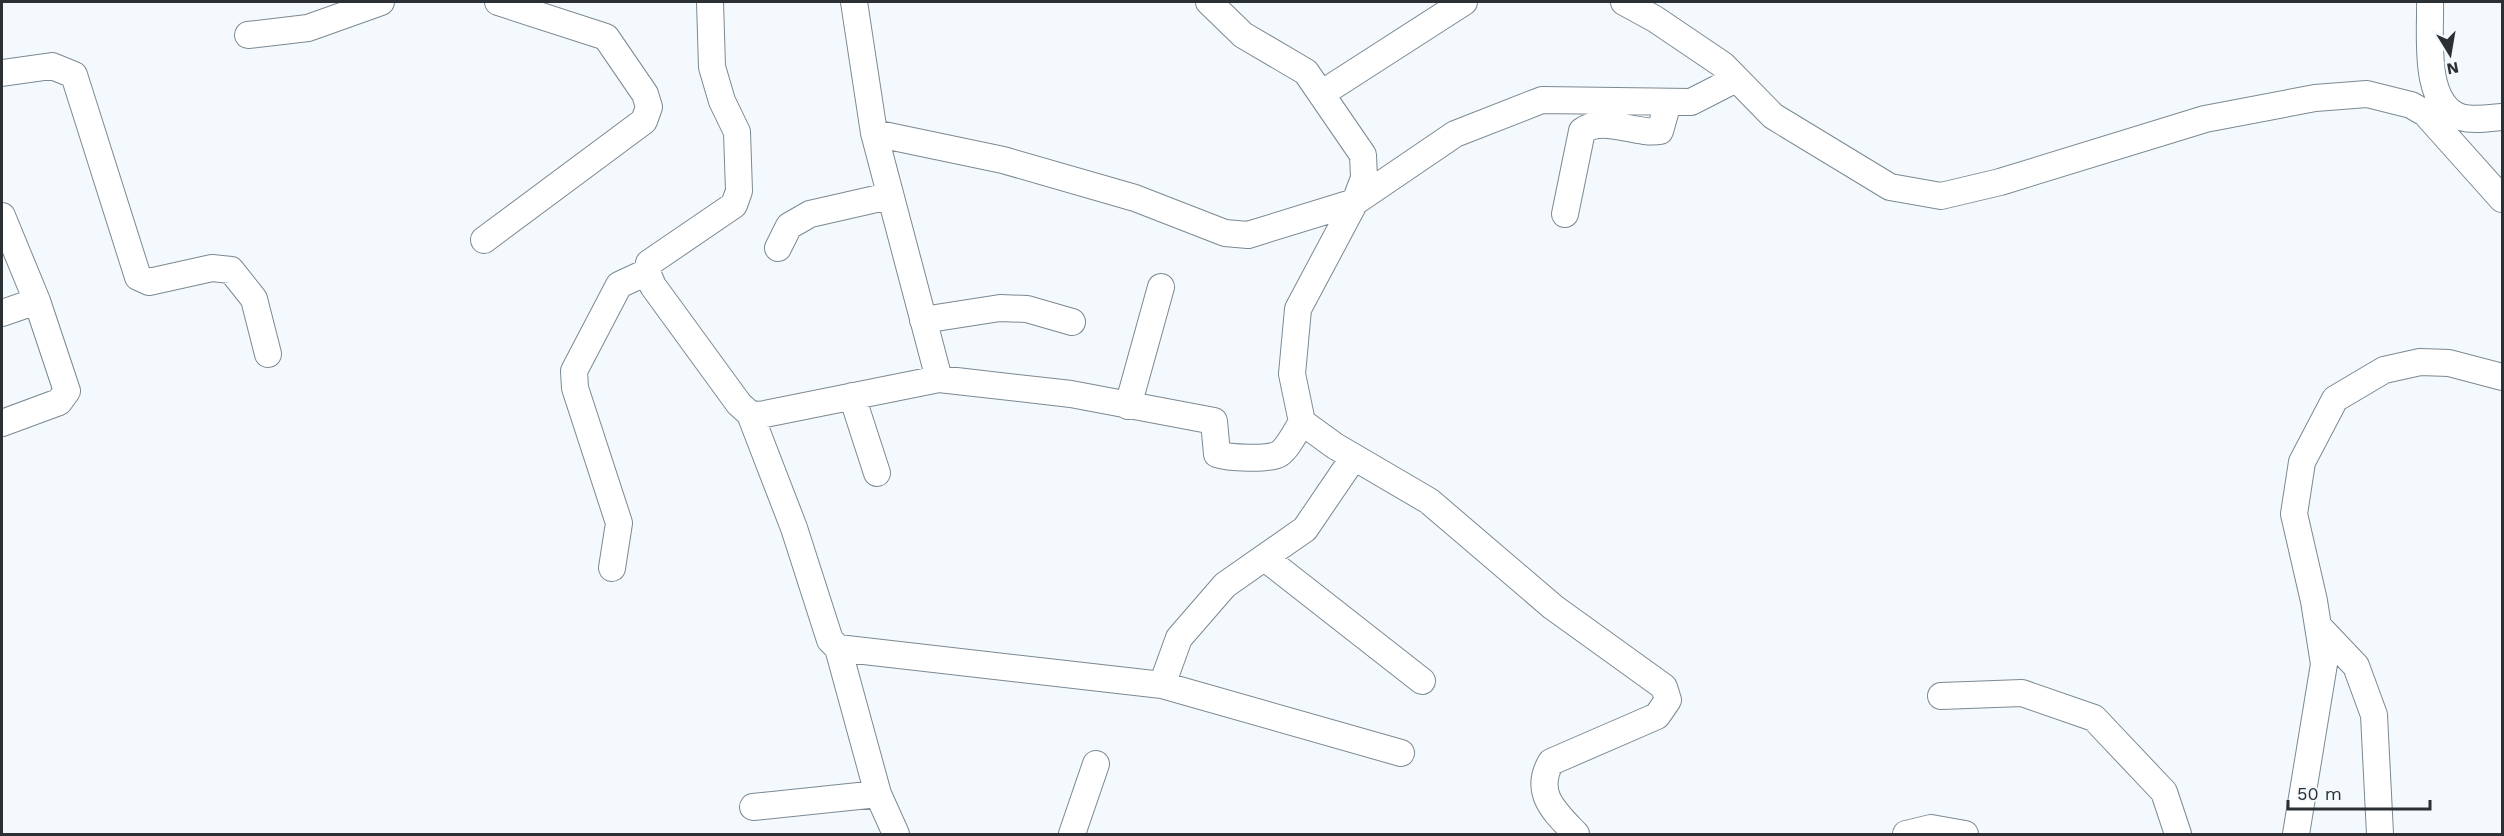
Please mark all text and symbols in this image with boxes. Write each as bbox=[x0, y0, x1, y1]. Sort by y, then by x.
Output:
north arrow bbox=[2420, 24, 2480, 84]
text: N bbox=[2445, 58, 2460, 79]
scale bar bbox=[2288, 773, 2430, 811]
text: 50 m bbox=[2297, 783, 2342, 804]

